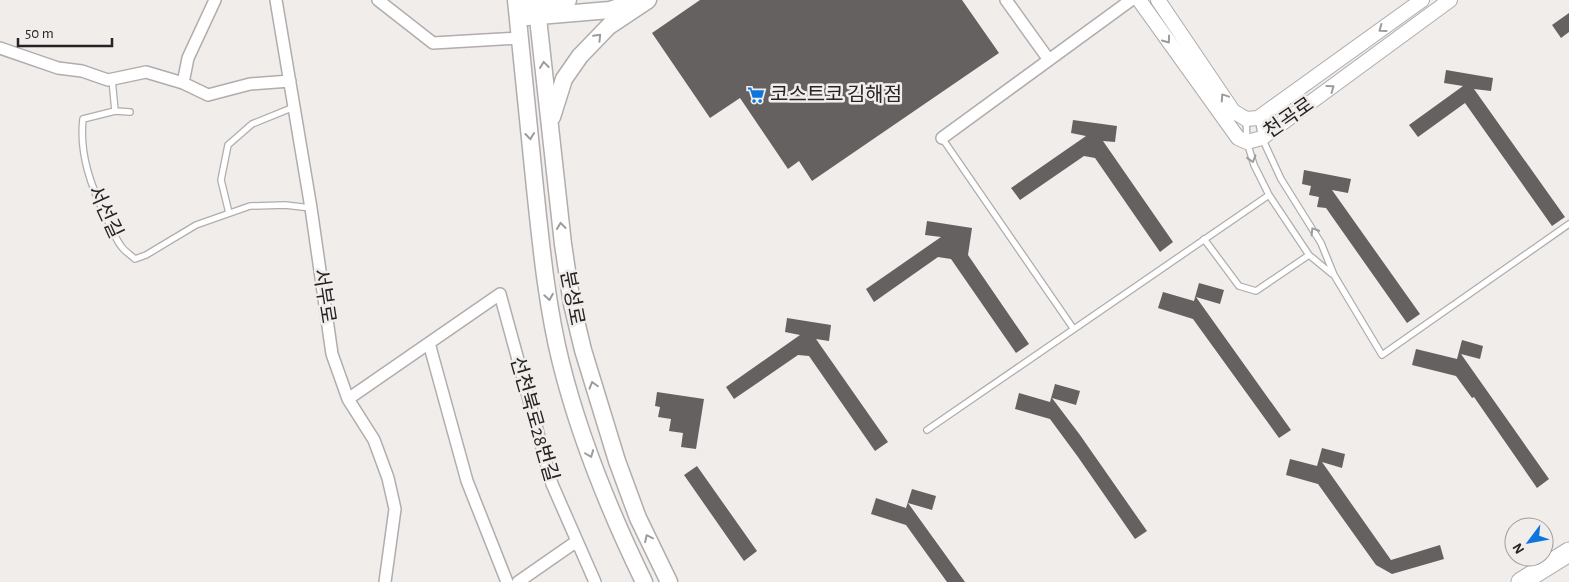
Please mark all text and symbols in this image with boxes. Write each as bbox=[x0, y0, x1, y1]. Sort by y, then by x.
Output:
scale bar bbox=[18, 15, 111, 47]
one-way arrow bbox=[1379, 23, 1388, 31]
text: 50 m bbox=[25, 26, 54, 41]
one-way arrow bbox=[592, 34, 601, 43]
one-way arrow bbox=[1161, 34, 1170, 43]
one-way arrow bbox=[539, 61, 550, 69]
place label: 코스트코 김해점 bbox=[770, 84, 902, 105]
supermarket icon: 코스트코 김해점 bbox=[746, 85, 766, 105]
one-way arrow bbox=[1325, 85, 1334, 93]
one-way arrow bbox=[1221, 93, 1230, 103]
street label: 천곡로 bbox=[1260, 93, 1317, 142]
one-way arrow bbox=[524, 132, 535, 140]
one-way arrow bbox=[1247, 154, 1257, 162]
street label: 서선길 bbox=[84, 182, 127, 241]
one-way arrow bbox=[556, 222, 567, 230]
one-way arrow bbox=[1310, 227, 1320, 236]
street label: 서부로 bbox=[310, 267, 339, 325]
street label: 분성로 bbox=[557, 269, 588, 327]
one-way arrow bbox=[543, 292, 553, 301]
street label: 선천북로28번길 bbox=[507, 354, 562, 484]
one-way arrow bbox=[588, 382, 598, 390]
one-way arrow bbox=[583, 449, 594, 458]
north arrow bbox=[1504, 517, 1554, 567]
one-way arrow bbox=[643, 534, 654, 543]
text: N bbox=[1510, 541, 1527, 556]

